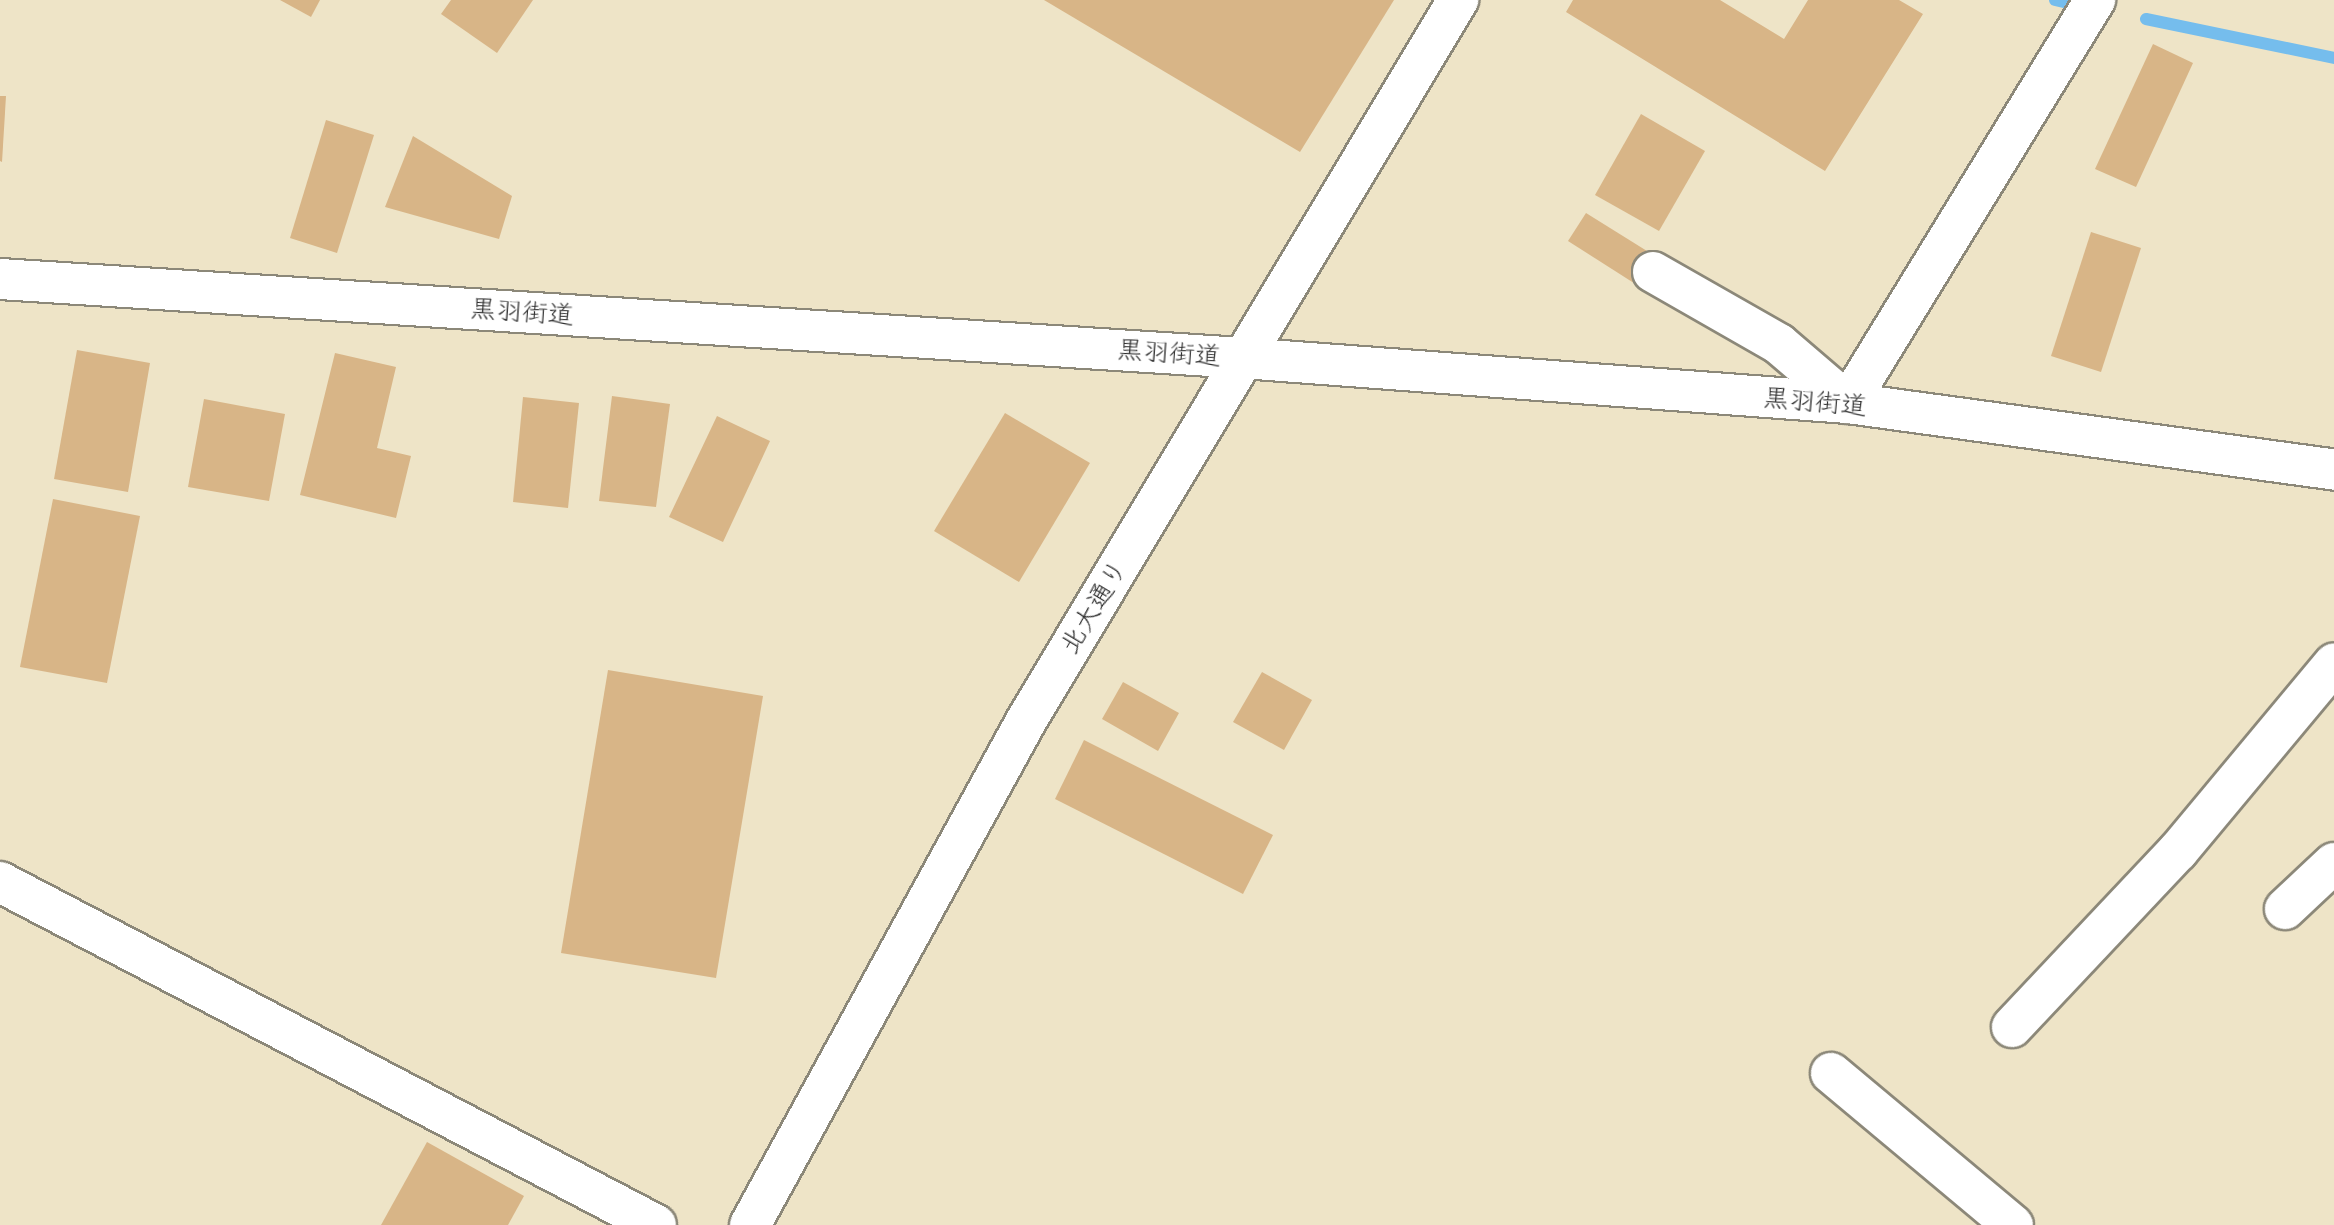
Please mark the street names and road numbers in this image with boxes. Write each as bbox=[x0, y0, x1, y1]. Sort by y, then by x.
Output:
street label: 黒羽街道 bbox=[469, 293, 575, 331]
street label: 黒羽街道 bbox=[1116, 334, 1222, 372]
street label: 黒羽街道 bbox=[1762, 382, 1868, 422]
street label: 北大通り bbox=[1054, 554, 1134, 660]

